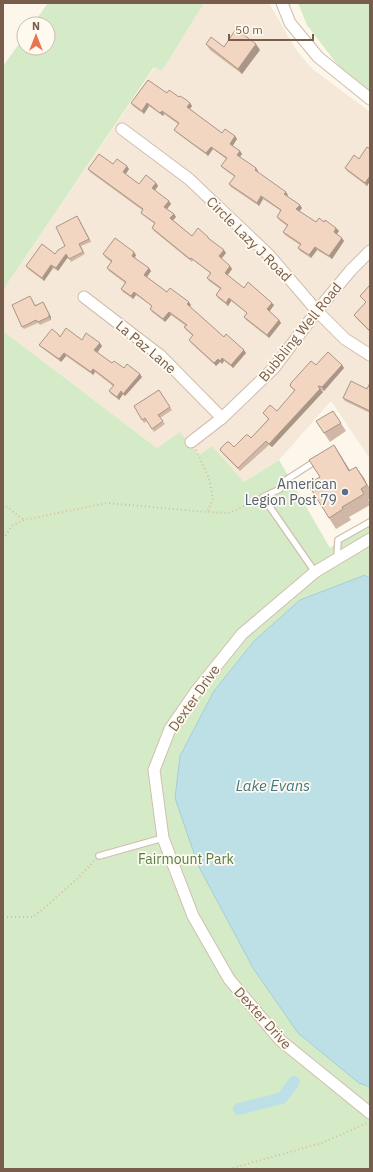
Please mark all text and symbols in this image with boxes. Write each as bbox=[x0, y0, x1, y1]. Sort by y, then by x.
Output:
north arrow bbox=[16, 16, 56, 56]
scale bar bbox=[229, 16, 313, 42]
text: N bbox=[32, 19, 40, 33]
text: 50 m bbox=[235, 22, 263, 37]
street label: Circle Lazy J Road bbox=[203, 193, 295, 285]
street label: Bubbling Well Road bbox=[255, 279, 345, 385]
street label: La Paz Lane bbox=[112, 316, 180, 378]
place label: American Legion Post 79 bbox=[245, 475, 337, 509]
marker: American Legion Post 79 bbox=[340, 487, 350, 497]
street label: Dexter Drive bbox=[164, 661, 224, 735]
water label: Lake Evans bbox=[236, 776, 310, 795]
park label: Fairmount Park bbox=[138, 850, 235, 868]
street label: Dexter Drive bbox=[230, 983, 296, 1053]

